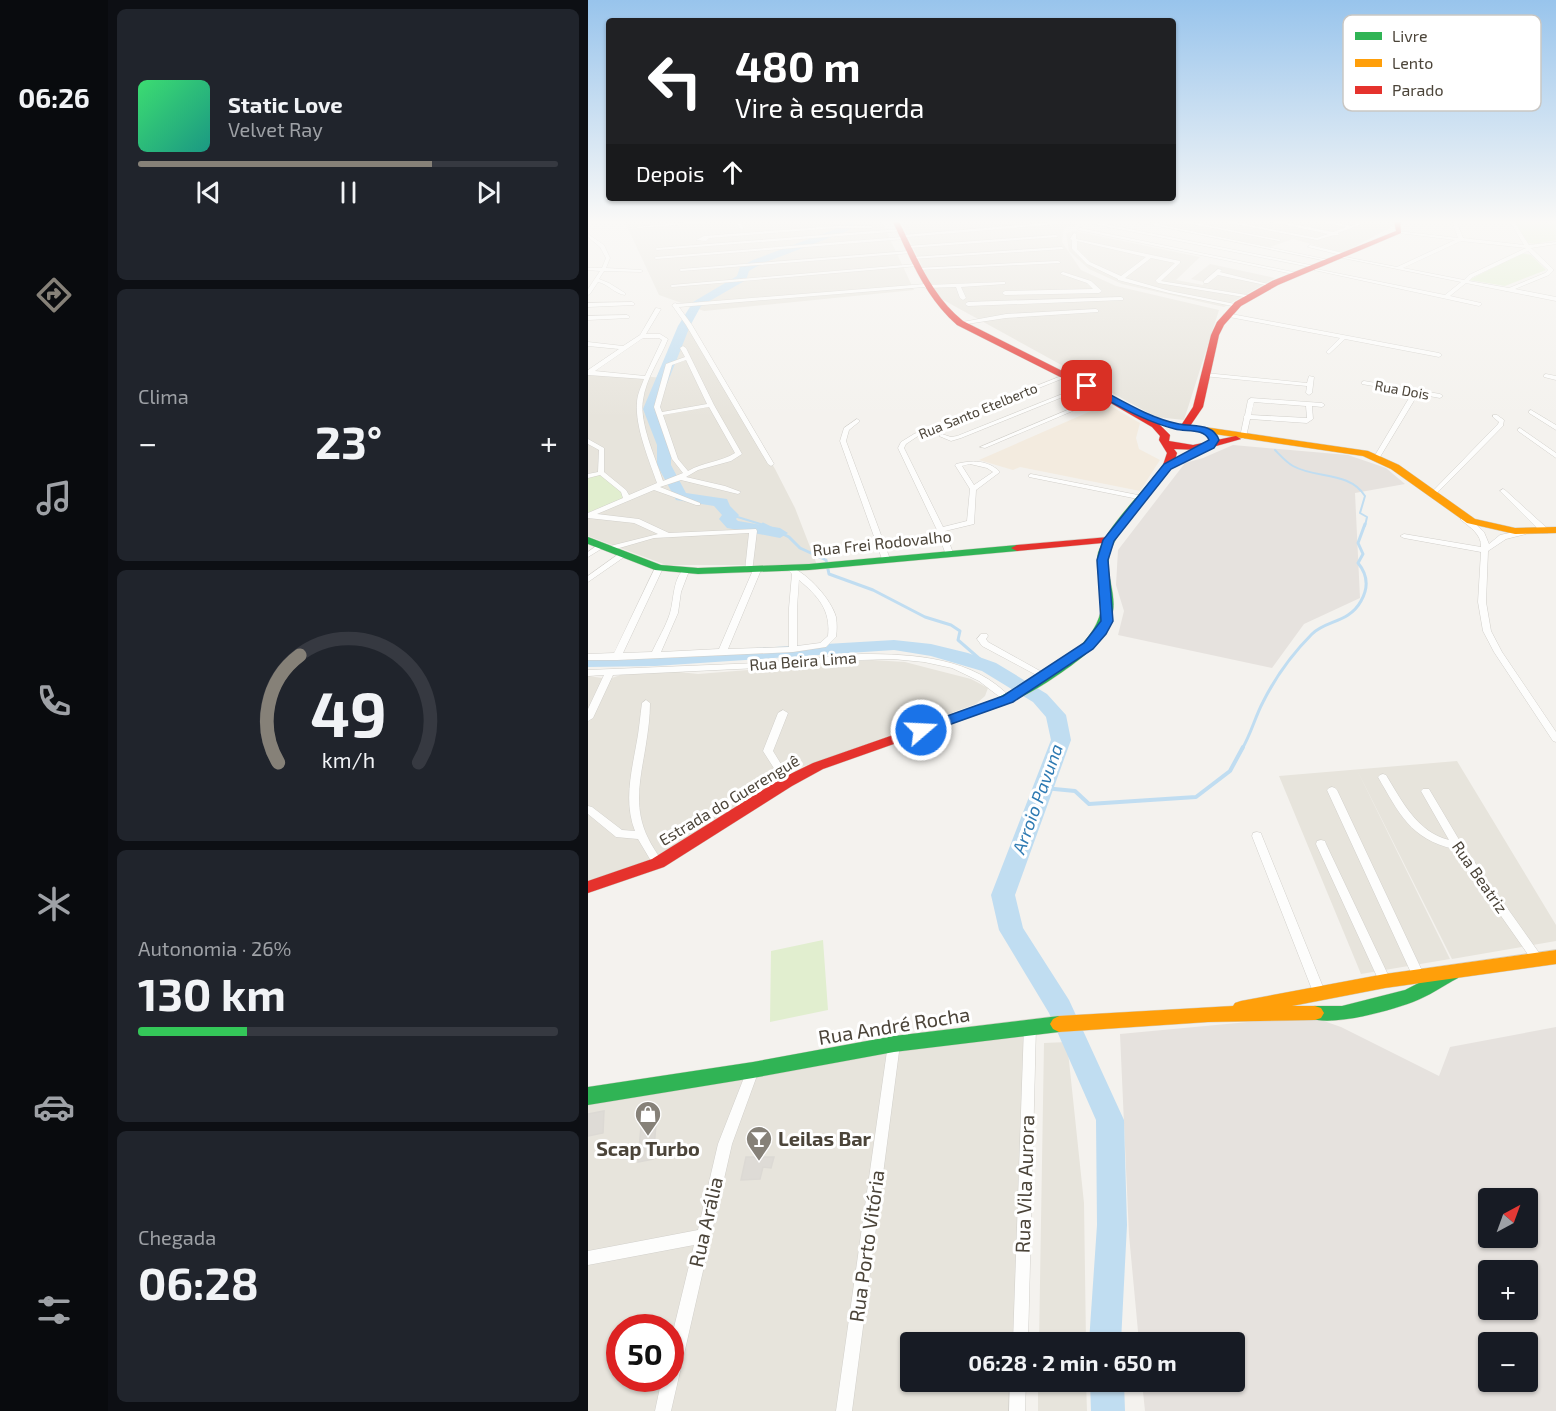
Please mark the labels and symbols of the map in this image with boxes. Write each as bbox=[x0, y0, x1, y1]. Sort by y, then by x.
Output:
legend bbox=[1343, 15, 1541, 111]
text: Livre bbox=[1392, 26, 1427, 45]
text: Lento bbox=[1392, 53, 1433, 72]
text: Parado bbox=[1392, 80, 1444, 99]
pin bbox=[1061, 360, 1112, 411]
street label: Rua Dois bbox=[1373, 376, 1431, 403]
street label: Rua Santo Etelberto bbox=[916, 379, 1040, 442]
street label: Rua Frei Rodovalho bbox=[812, 526, 952, 559]
street label: Rua Beira Lima bbox=[749, 647, 857, 674]
position arrow bbox=[889, 698, 953, 762]
water label: Arroio Pavuna bbox=[1007, 741, 1067, 858]
street label: Estrada do Guerenguê bbox=[655, 750, 802, 849]
street label: Rua Beatriz bbox=[1449, 837, 1512, 916]
street label: Rua André Rocha bbox=[816, 1001, 971, 1049]
shop icon: Scap Turbo bbox=[633, 1099, 663, 1137]
street label: Rua Vila Aurora bbox=[1010, 1114, 1038, 1254]
bar icon: Leilas Bar bbox=[744, 1124, 774, 1162]
place label: Leilas Bar bbox=[778, 1126, 872, 1150]
place label: Scap Turbo bbox=[596, 1136, 700, 1160]
street label: Rua Porto Vitória bbox=[843, 1168, 889, 1323]
street label: Rua Arália bbox=[683, 1174, 727, 1269]
north arrow bbox=[1478, 1188, 1538, 1248]
speed limit sign: 50 bbox=[606, 1314, 684, 1392]

